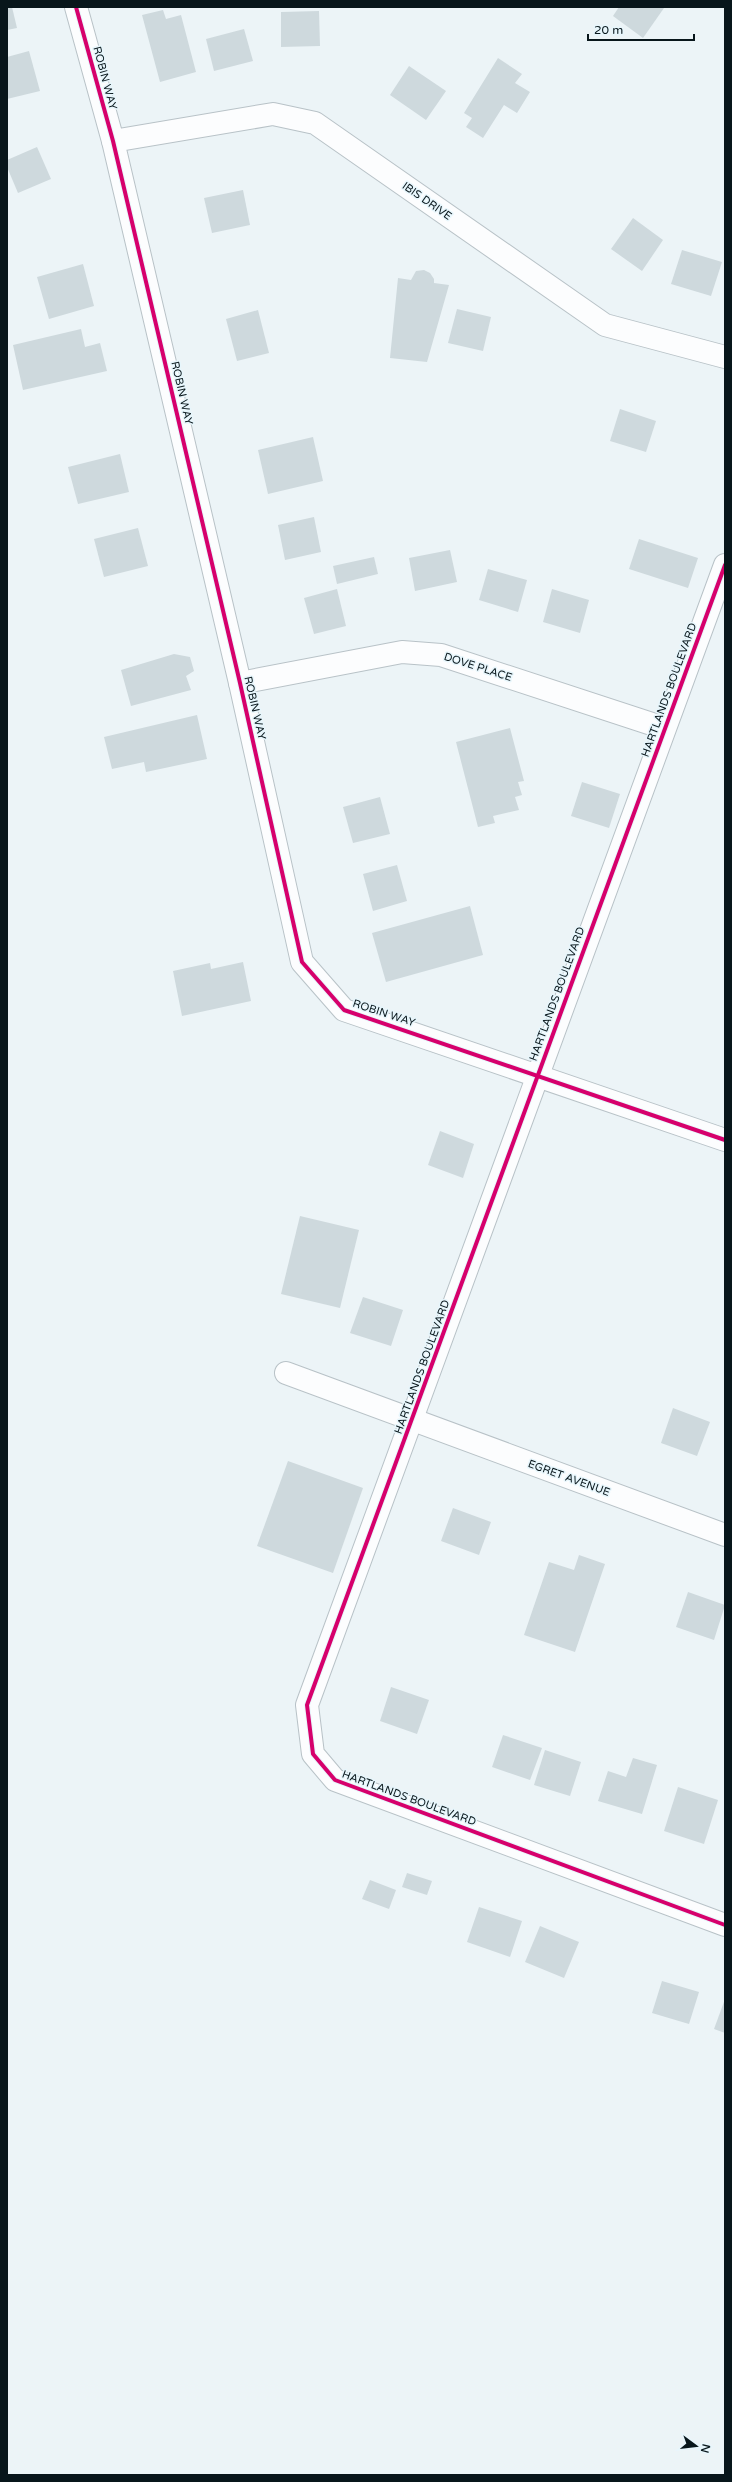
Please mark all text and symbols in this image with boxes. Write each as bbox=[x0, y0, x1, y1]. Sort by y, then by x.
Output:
scale bar bbox=[588, 16, 694, 42]
text: 20 m bbox=[594, 23, 623, 37]
street label: ROBIN WAY bbox=[90, 45, 120, 111]
street label: IBIS DRIVE bbox=[400, 179, 454, 223]
street label: ROBIN WAY bbox=[168, 360, 196, 426]
street label: HARTLANDS BOULEVARD bbox=[639, 621, 699, 759]
street label: DOVE PLACE bbox=[442, 650, 514, 684]
street label: ROBIN WAY bbox=[241, 675, 269, 741]
street label: HARTLANDS BOULEVARD bbox=[527, 925, 587, 1063]
street label: ROBIN WAY bbox=[351, 997, 417, 1029]
street label: HARTLANDS BOULEVARD bbox=[392, 1298, 452, 1436]
street label: EGRET AVENUE bbox=[526, 1457, 612, 1499]
street label: HARTLANDS BOULEVARD bbox=[340, 1768, 478, 1828]
north arrow bbox=[676, 2426, 716, 2466]
text: N bbox=[698, 2443, 713, 2454]

